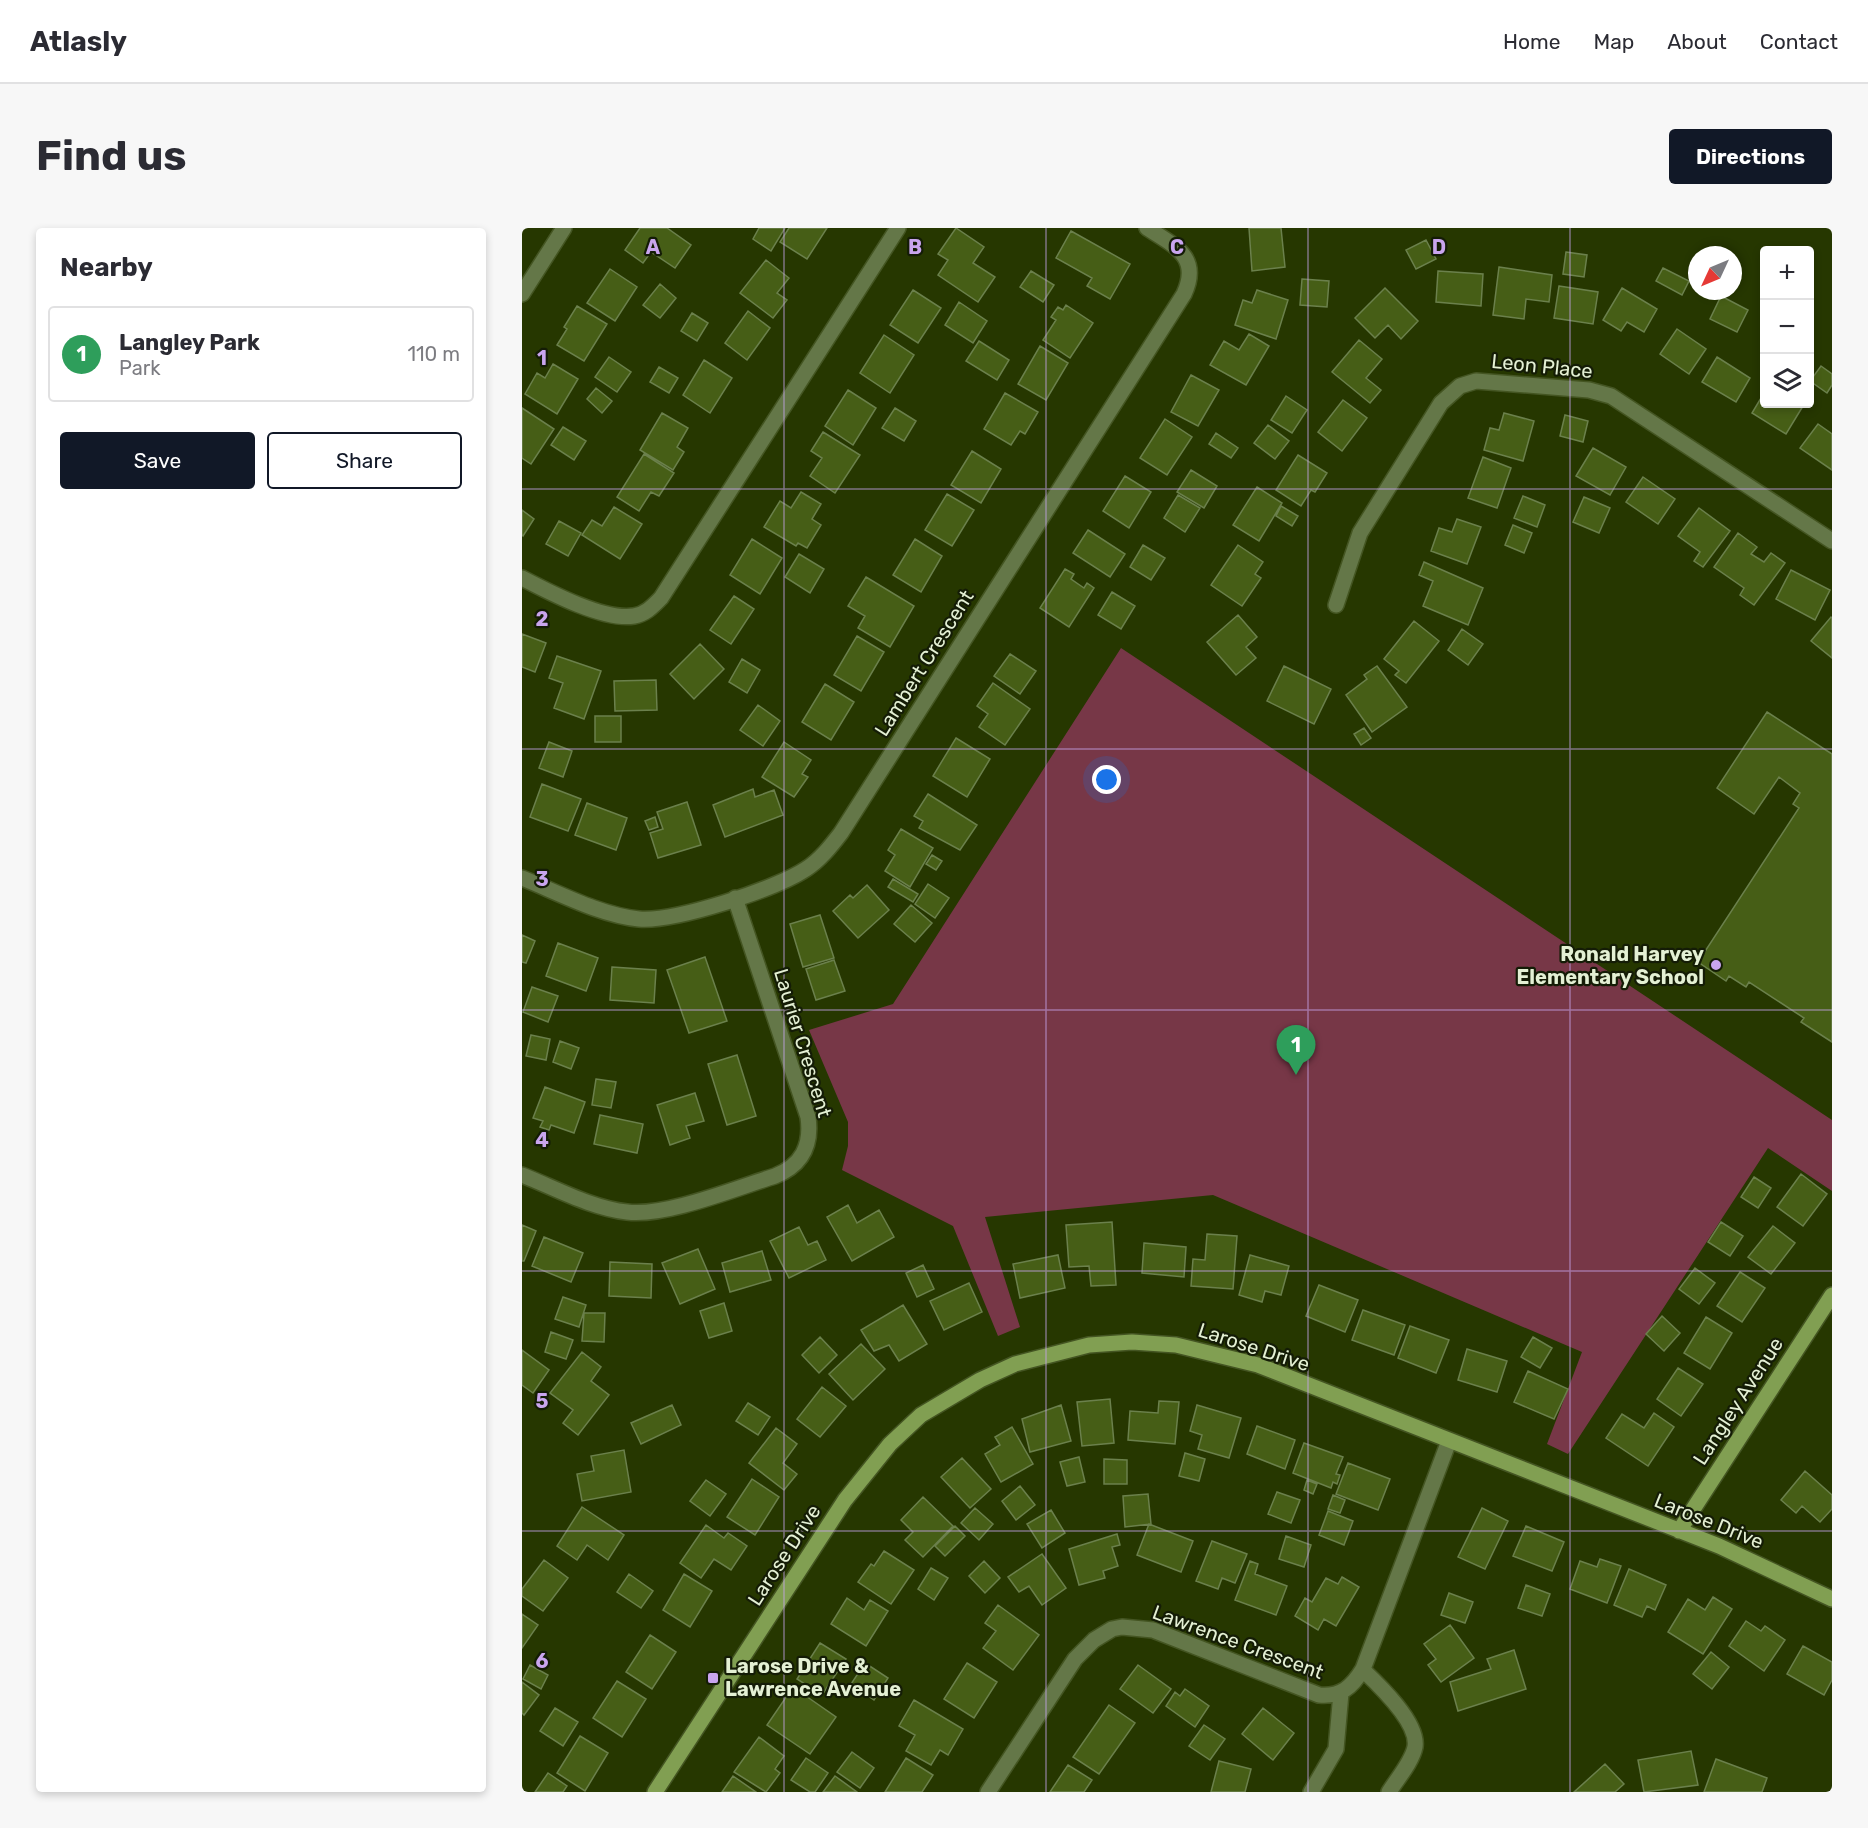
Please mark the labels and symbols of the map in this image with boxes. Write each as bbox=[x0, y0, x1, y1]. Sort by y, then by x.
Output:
text: A bbox=[646, 235, 661, 259]
text: B bbox=[908, 235, 922, 259]
text: C bbox=[1170, 235, 1184, 259]
text: D bbox=[1432, 235, 1446, 259]
north arrow bbox=[1688, 246, 1742, 300]
text: 1 bbox=[537, 346, 547, 370]
street label: Leon Place bbox=[1490, 349, 1594, 383]
street label: Lambert Crescent bbox=[869, 585, 979, 740]
text: 2 bbox=[536, 607, 549, 631]
your location bbox=[1092, 765, 1121, 794]
text: 3 bbox=[535, 867, 549, 891]
place label: Ronald Harvey Elementary School bbox=[1517, 942, 1704, 989]
marker: Ronald Harvey Elementary School bbox=[1709, 958, 1723, 972]
street label: Laurier Crescent bbox=[769, 966, 837, 1120]
pin: 1 bbox=[1276, 1026, 1316, 1075]
text: 4 bbox=[535, 1128, 549, 1152]
street label: Larose Drive bbox=[1195, 1318, 1313, 1376]
street label: Langley Avenue bbox=[1688, 1333, 1788, 1469]
text: 5 bbox=[536, 1389, 549, 1413]
street label: Larose Drive bbox=[1651, 1488, 1767, 1554]
street label: Larose Drive bbox=[742, 1500, 826, 1610]
street label: Lawrence Crescent bbox=[1149, 1600, 1327, 1684]
text: 6 bbox=[535, 1649, 549, 1673]
place label: Larose Drive & Lawrence Avenue bbox=[725, 1654, 901, 1701]
marker: Larose Drive & Lawrence Avenue bbox=[706, 1671, 720, 1685]

